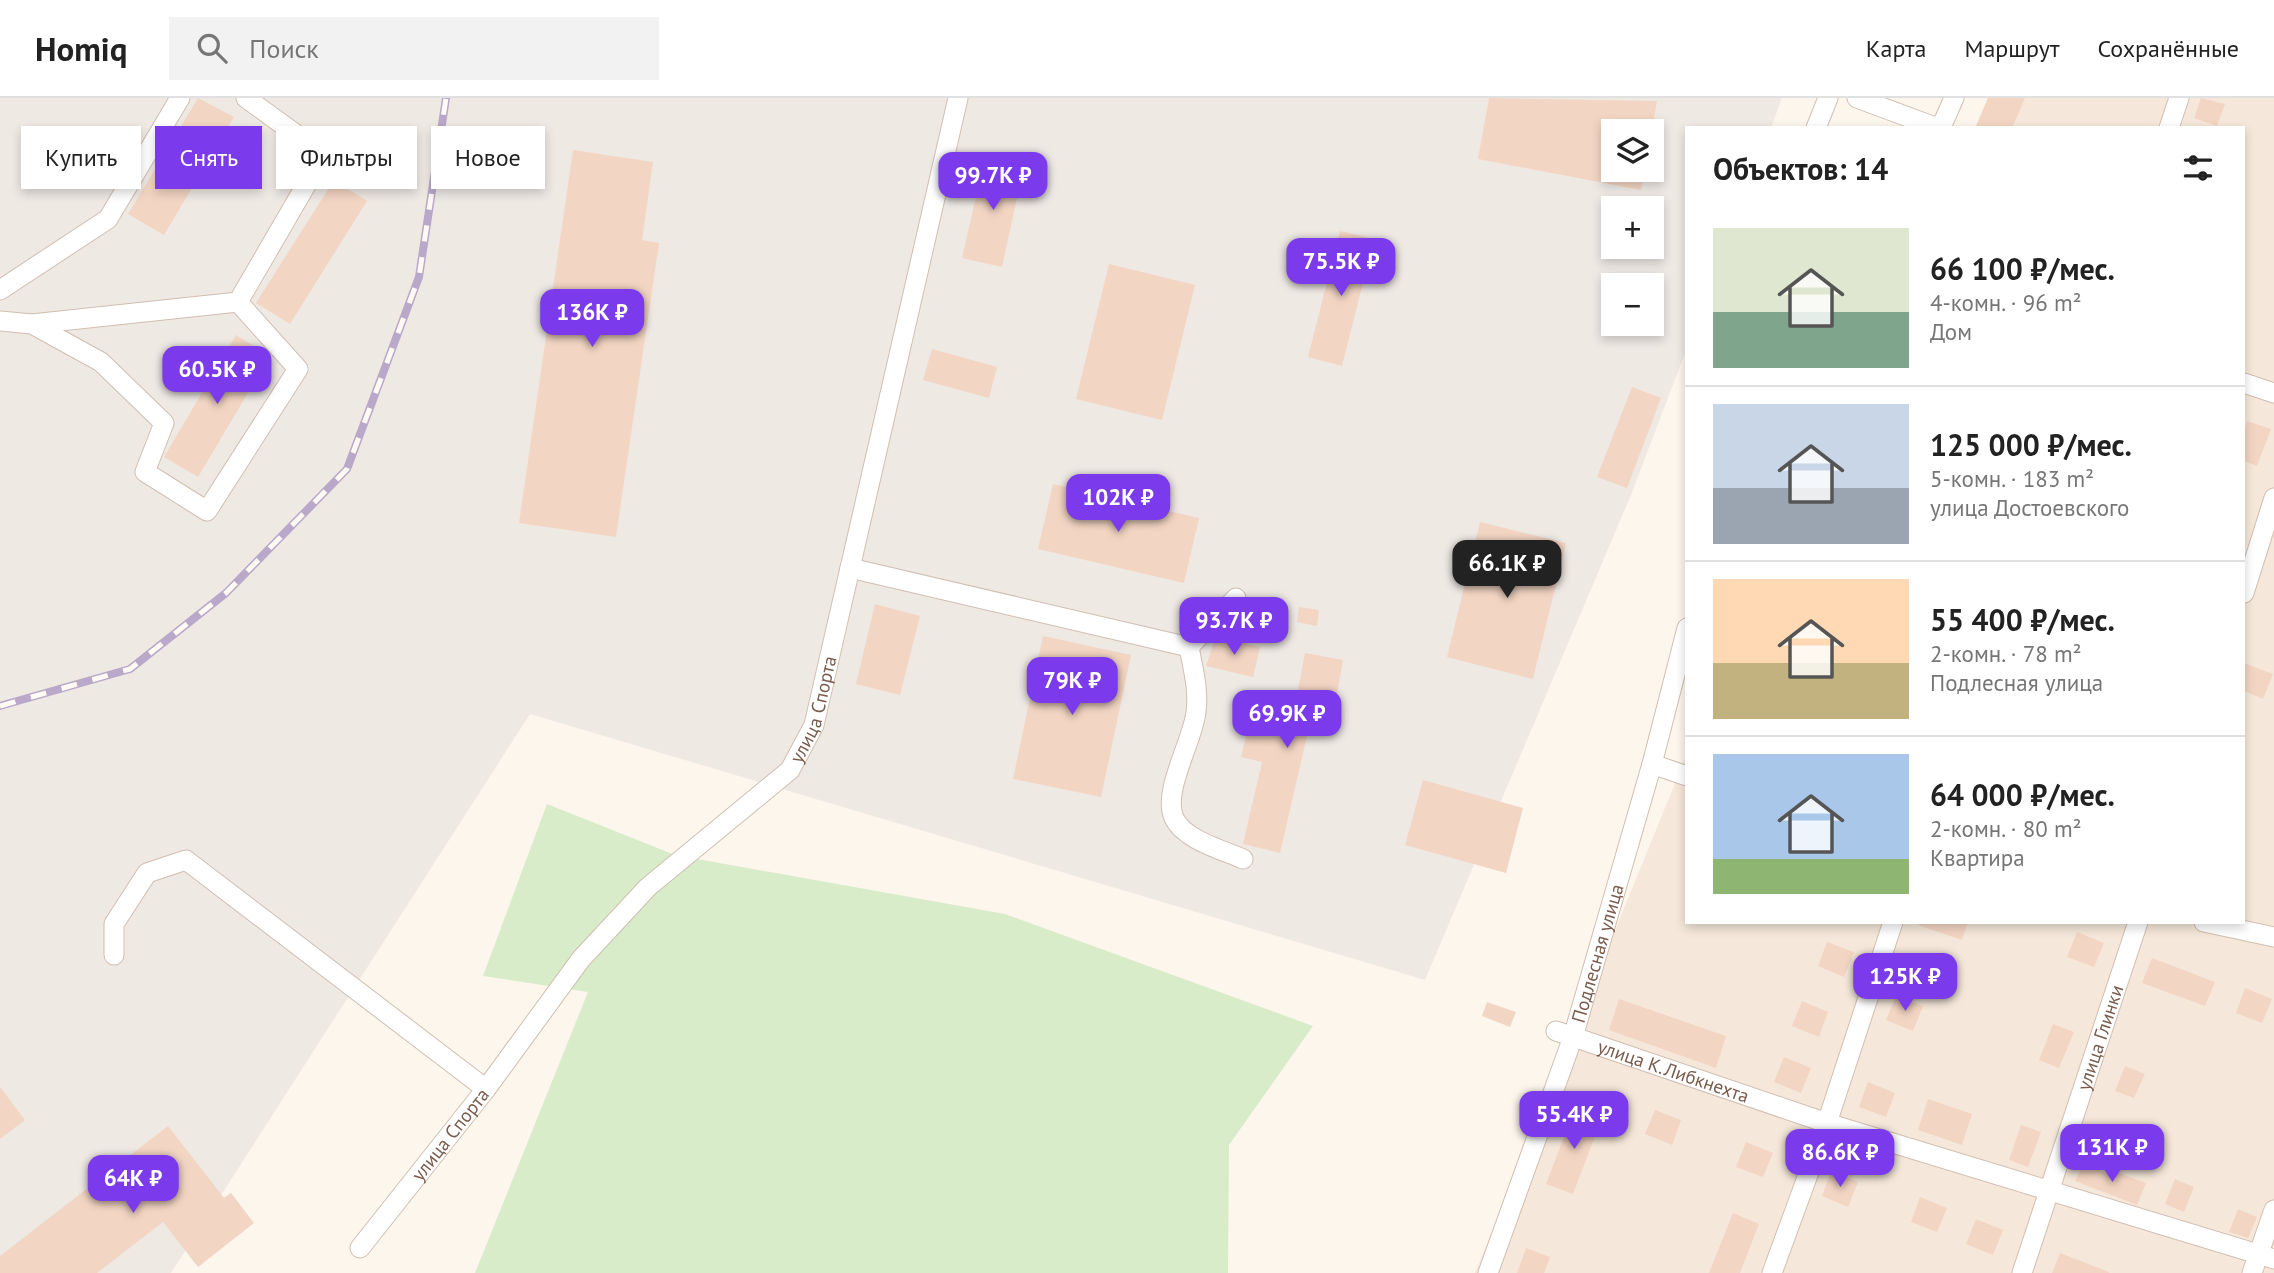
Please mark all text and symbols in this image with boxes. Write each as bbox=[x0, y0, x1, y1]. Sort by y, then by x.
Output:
search box bbox=[169, 17, 659, 80]
text: Homiq bbox=[35, 27, 127, 70]
icon: search bbox=[193, 29, 231, 67]
text: Поиск bbox=[249, 32, 319, 65]
text: Карта bbox=[1866, 33, 1926, 64]
text: Маршрут bbox=[1964, 33, 2059, 64]
text: Сохранённые bbox=[2097, 33, 2239, 64]
map controls bbox=[1601, 119, 1664, 336]
button: layers bbox=[1601, 119, 1664, 182]
chip: Купить bbox=[21, 126, 141, 189]
chip: Снять bbox=[155, 126, 262, 189]
chip: Фильтры bbox=[276, 126, 417, 189]
chip: Новое bbox=[431, 126, 545, 189]
text: Объектов: 14 bbox=[1713, 149, 1888, 188]
icon: filters bbox=[2179, 149, 2217, 187]
pin: 99.7K ₽ bbox=[928, 152, 1058, 212]
text: 99.7K ₽ bbox=[954, 160, 1032, 189]
button: + bbox=[1601, 196, 1664, 259]
pin: 75.5K ₽ bbox=[1276, 238, 1406, 298]
text: 75.5K ₽ bbox=[1302, 246, 1380, 275]
text: 66 100 ₽/мес. bbox=[1930, 249, 2115, 288]
icon: home bbox=[1769, 256, 1853, 340]
button: − bbox=[1601, 273, 1664, 336]
text: 4-комн. · 96 m² bbox=[1930, 288, 2082, 317]
pin: 136K ₽ bbox=[535, 289, 649, 349]
text: 136K ₽ bbox=[556, 297, 628, 326]
text: Дом bbox=[1930, 317, 1972, 346]
pin: 60.5K ₽ bbox=[152, 346, 282, 406]
text: 60.5K ₽ bbox=[178, 354, 256, 383]
text: 125 000 ₽/мес. bbox=[1930, 425, 2132, 464]
icon: home bbox=[1769, 432, 1853, 516]
text: 5-комн. · 183 m² bbox=[1930, 464, 2094, 493]
pin: 102K ₽ bbox=[1061, 474, 1175, 534]
text: 102K ₽ bbox=[1082, 482, 1154, 511]
text: улица Достоевского bbox=[1930, 493, 2129, 522]
pin: 66.1K ₽ bbox=[1442, 540, 1572, 600]
text: 66.1K ₽ bbox=[1468, 548, 1546, 577]
pin: 93.7K ₽ bbox=[1169, 598, 1299, 657]
text: 55 400 ₽/мес. bbox=[1930, 600, 2115, 639]
text: 93.7K ₽ bbox=[1195, 605, 1273, 634]
icon: home bbox=[1769, 607, 1853, 691]
text: 2-комн. · 78 m² bbox=[1930, 639, 2082, 668]
street label: улица Спорта bbox=[784, 653, 842, 767]
pin: 79K ₽ bbox=[1023, 658, 1121, 717]
text: 79K ₽ bbox=[1043, 665, 1101, 694]
text: Подлесная улица bbox=[1930, 668, 2103, 697]
pin: 69.9K ₽ bbox=[1222, 690, 1352, 750]
text: 69.9K ₽ bbox=[1248, 698, 1326, 727]
text: 64 000 ₽/мес. bbox=[1930, 775, 2115, 814]
icon: home bbox=[1769, 782, 1853, 866]
text: 2-комн. · 80 m² bbox=[1930, 814, 2082, 843]
text: Квартира bbox=[1930, 843, 2025, 872]
street label: Подлесная улица bbox=[1566, 881, 1629, 1025]
pin: 125K ₽ bbox=[1848, 954, 1962, 1013]
text: 125K ₽ bbox=[1869, 961, 1941, 990]
street label: улица Глинки bbox=[2071, 982, 2128, 1093]
street label: улица К.Либкнехта bbox=[1595, 1034, 1752, 1108]
street label: улица Спорта bbox=[406, 1083, 494, 1186]
pin: 55.4K ₽ bbox=[1509, 1091, 1639, 1151]
text: 55.4K ₽ bbox=[1535, 1099, 1613, 1128]
pin: 131K ₽ bbox=[2055, 1124, 2169, 1184]
pin: 86.6K ₽ bbox=[1775, 1130, 1905, 1189]
text: 131K ₽ bbox=[2076, 1132, 2148, 1161]
text: 86.6K ₽ bbox=[1801, 1137, 1879, 1166]
pin: 64K ₽ bbox=[84, 1156, 182, 1215]
text: 64K ₽ bbox=[104, 1163, 162, 1192]

